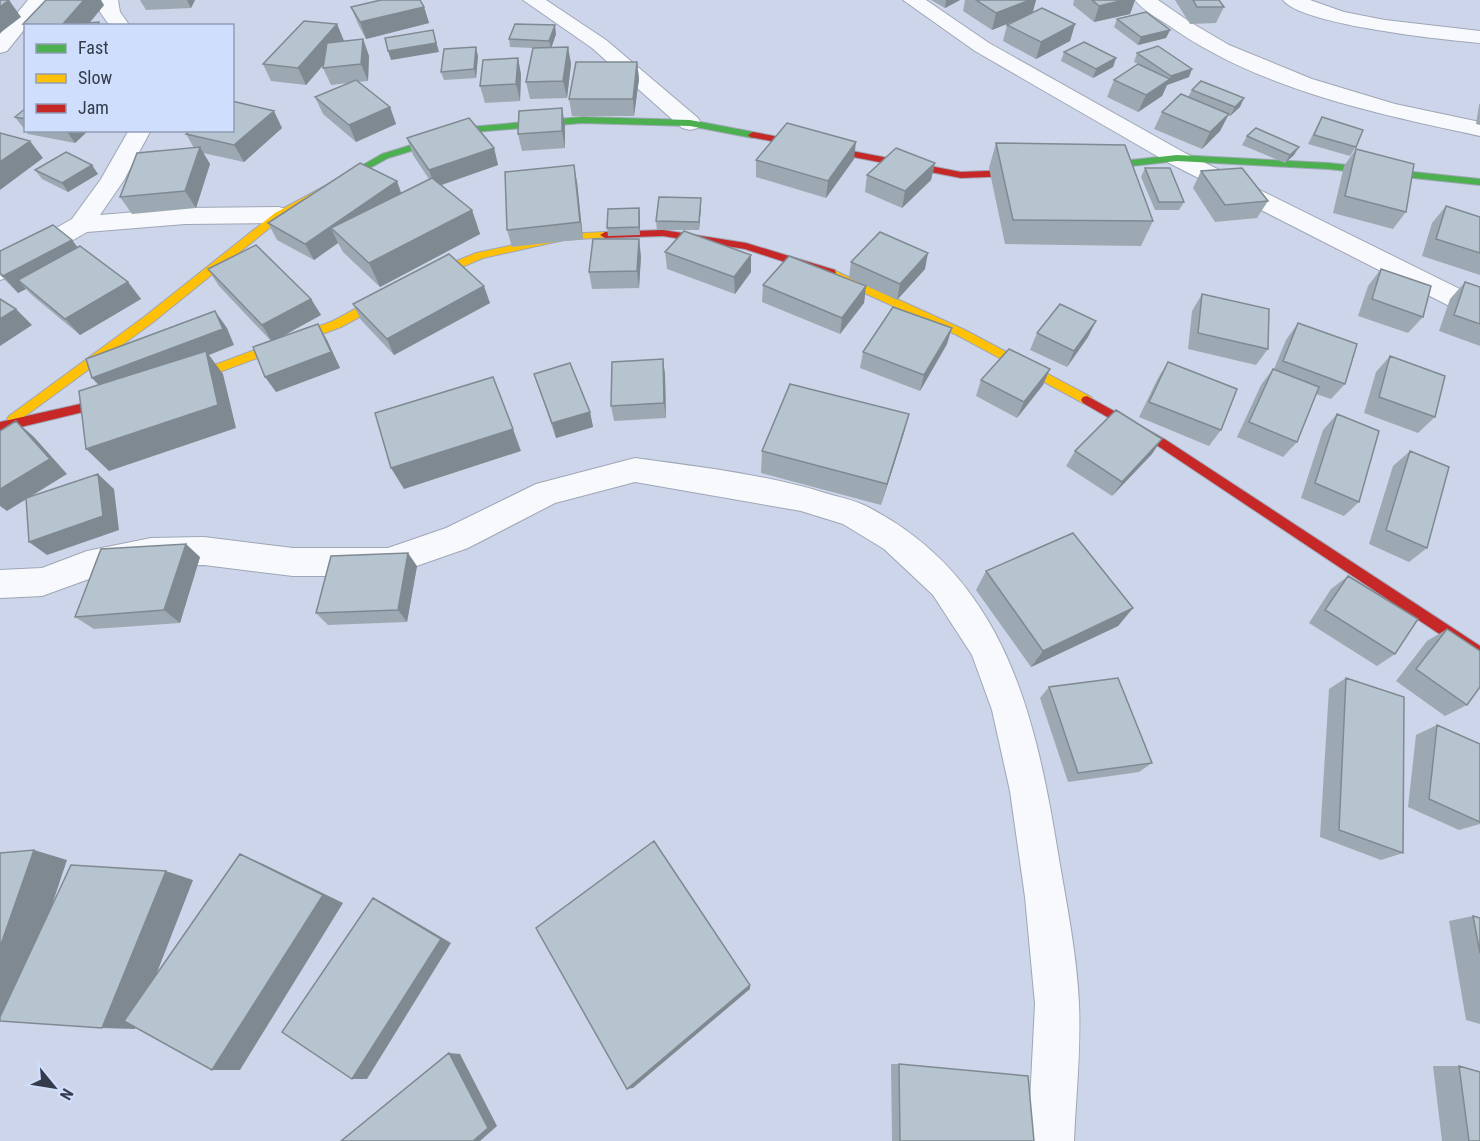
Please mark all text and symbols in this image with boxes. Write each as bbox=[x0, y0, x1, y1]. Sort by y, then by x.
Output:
legend bbox=[24, 24, 234, 132]
text: Fast bbox=[78, 37, 109, 58]
text: Slow bbox=[78, 67, 113, 88]
text: Jam bbox=[78, 97, 109, 118]
north arrow bbox=[24, 1057, 84, 1117]
text: N bbox=[56, 1085, 77, 1103]

